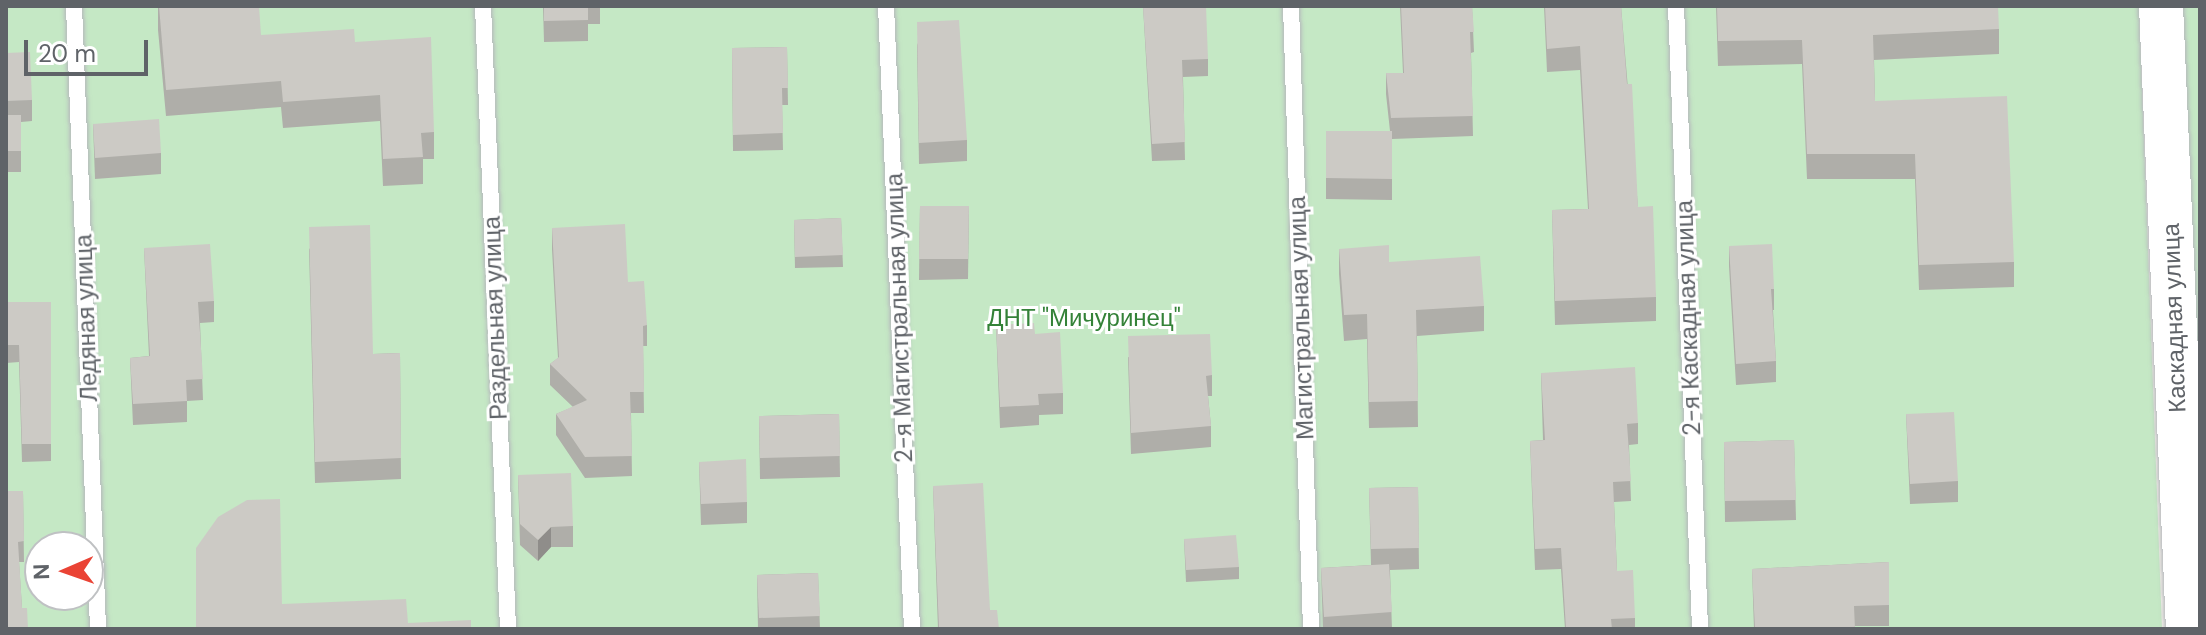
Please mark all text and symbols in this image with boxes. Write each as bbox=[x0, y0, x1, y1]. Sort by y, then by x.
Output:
scale bar bbox=[28, 24, 152, 74]
text: 20 m bbox=[38, 38, 96, 69]
street label: 2-я Магистральная улица bbox=[880, 173, 918, 463]
street label: Магистральная улица bbox=[1282, 196, 1320, 440]
street label: 2-я Каскадная улица bbox=[1669, 200, 1707, 436]
street label: Раздельная улица bbox=[477, 216, 513, 420]
street label: Каскадная улица bbox=[2156, 223, 2192, 413]
street label: Ледяная улица bbox=[69, 234, 103, 402]
park label: ДНТ "Мичуринец" bbox=[987, 304, 1181, 332]
north arrow bbox=[24, 531, 104, 611]
text: N bbox=[27, 563, 56, 580]

